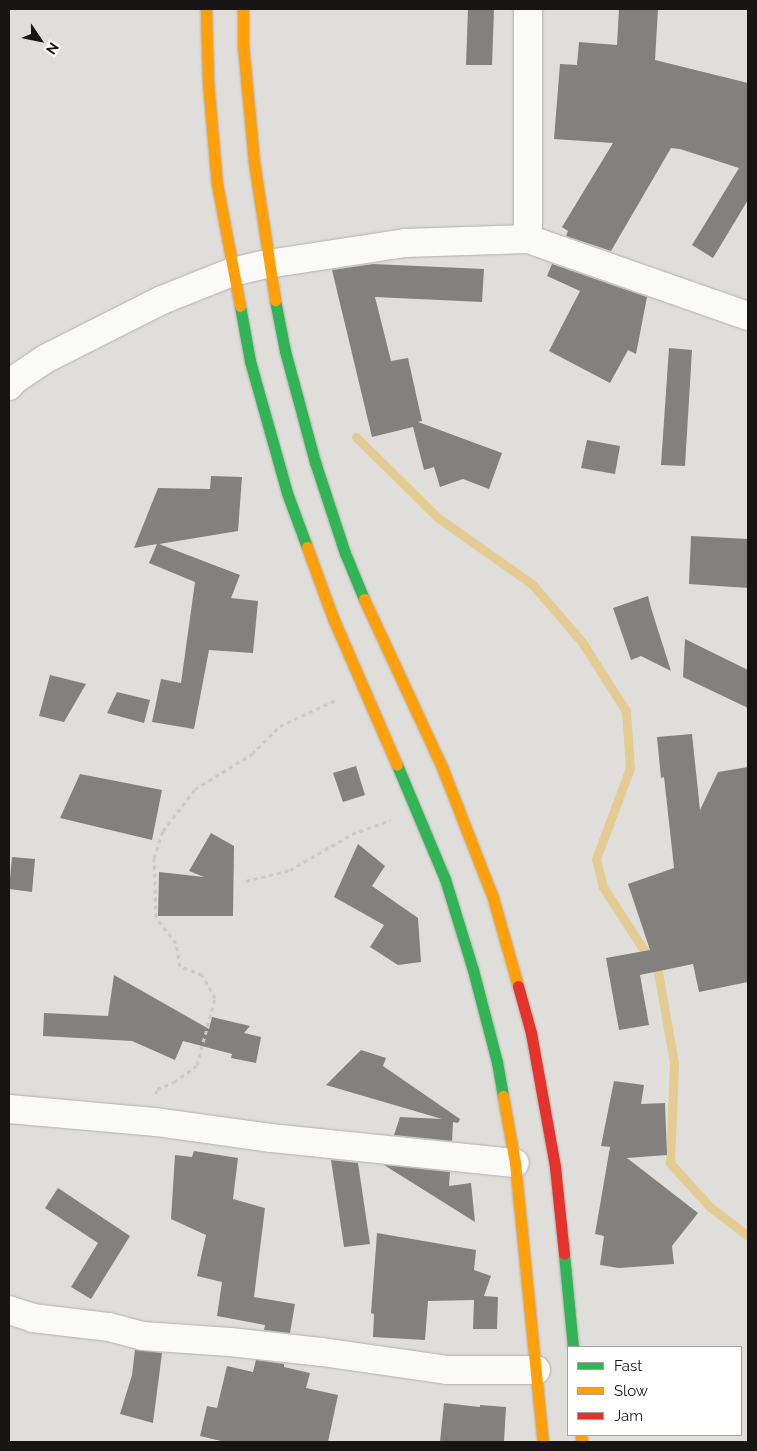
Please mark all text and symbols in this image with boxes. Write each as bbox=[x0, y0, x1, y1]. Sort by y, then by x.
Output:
north arrow bbox=[15, 15, 65, 65]
text: N bbox=[43, 39, 62, 57]
legend bbox=[567, 1346, 742, 1436]
text: Fast bbox=[614, 1357, 642, 1375]
text: Slow bbox=[614, 1382, 648, 1400]
text: Jam bbox=[614, 1407, 643, 1425]

